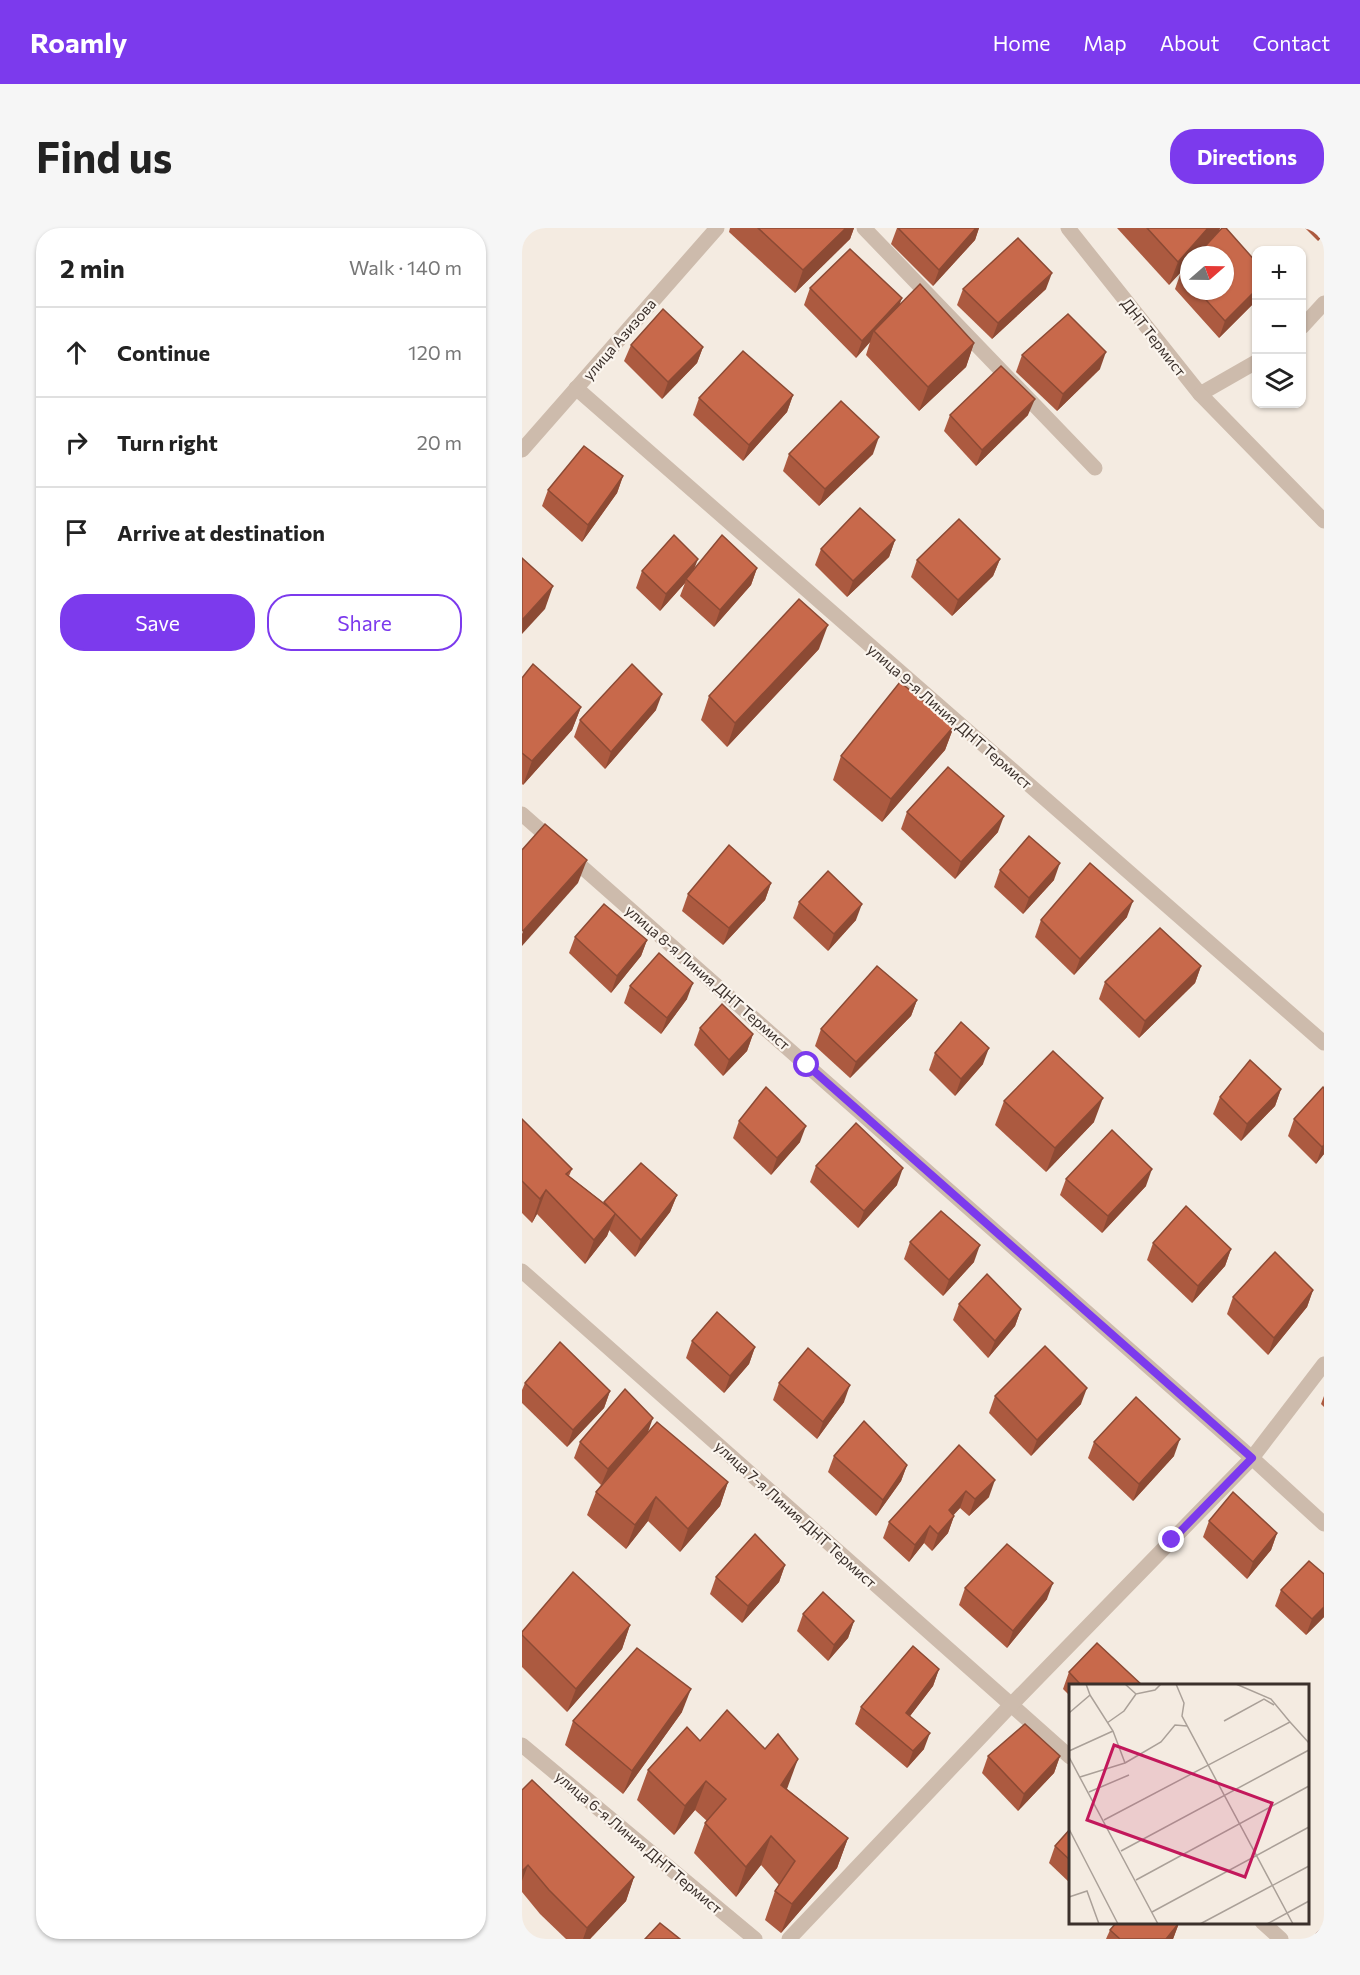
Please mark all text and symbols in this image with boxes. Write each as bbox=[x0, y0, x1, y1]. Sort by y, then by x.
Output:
text: Roamly bbox=[30, 25, 127, 59]
text: Home bbox=[993, 30, 1050, 55]
text: Map bbox=[1083, 30, 1127, 55]
text: About bbox=[1160, 30, 1219, 55]
text: Contact bbox=[1252, 30, 1330, 55]
button: Directions bbox=[1170, 129, 1324, 184]
text: Find us bbox=[36, 130, 172, 182]
north arrow bbox=[1180, 246, 1234, 300]
map controls bbox=[1252, 246, 1306, 408]
button: + bbox=[1252, 246, 1306, 300]
text: 2 min bbox=[60, 252, 125, 283]
text: Walk · 140 m bbox=[349, 255, 462, 279]
street label: ДНТ Термист bbox=[1118, 294, 1190, 380]
street label: улица Азизова bbox=[579, 295, 659, 383]
button: − bbox=[1252, 300, 1306, 354]
icon: ahead bbox=[60, 336, 93, 369]
text: Continue bbox=[117, 339, 210, 366]
text: 120 m bbox=[408, 340, 462, 364]
button: layers bbox=[1252, 354, 1306, 408]
icon: right bbox=[60, 426, 93, 459]
text: Turn right bbox=[117, 429, 218, 456]
text: 20 m bbox=[417, 430, 462, 454]
icon: arrive bbox=[60, 516, 93, 549]
text: Arrive at destination bbox=[117, 519, 325, 546]
button: Save bbox=[60, 594, 255, 651]
button: Share bbox=[267, 594, 462, 651]
street label: улица 9-я Линия ДНТ Термист bbox=[864, 640, 1036, 792]
street label: улица 8-я Линия ДНТ Термист bbox=[622, 901, 794, 1053]
route start bbox=[793, 1051, 819, 1077]
street label: улица 7-я Линия ДНТ Термист bbox=[712, 1437, 880, 1591]
route end bbox=[1158, 1526, 1184, 1552]
inset map bbox=[1069, 1684, 1309, 1924]
street label: улица 6-я Линия ДНТ Термист bbox=[552, 1767, 726, 1917]

